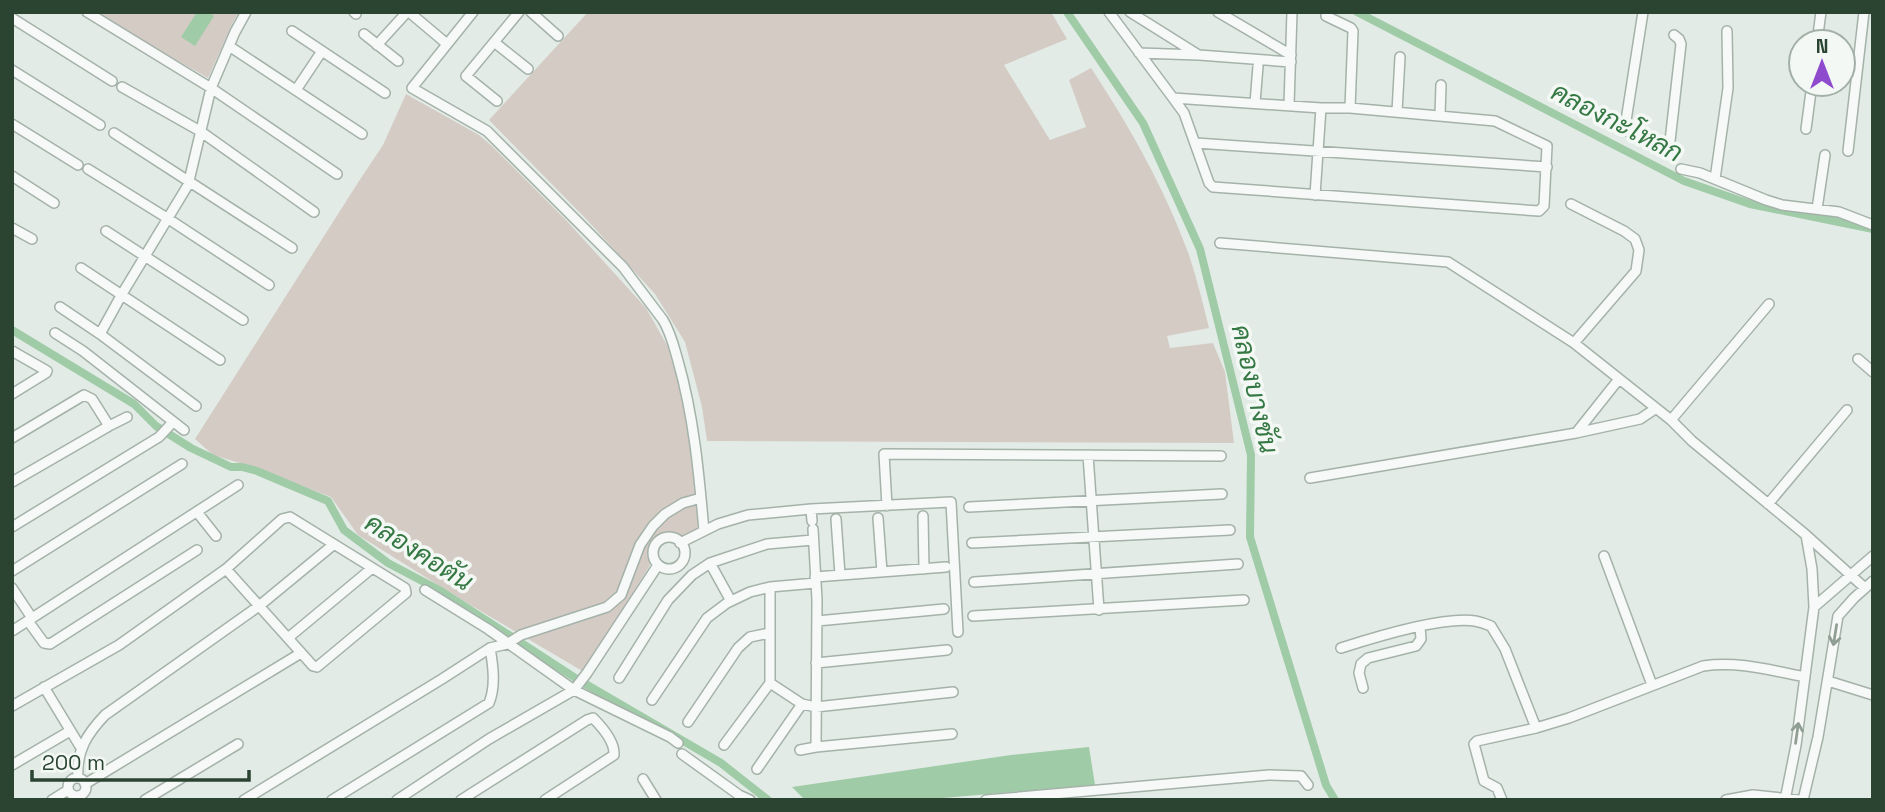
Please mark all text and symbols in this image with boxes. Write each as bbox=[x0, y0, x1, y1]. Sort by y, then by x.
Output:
north arrow bbox=[1787, 28, 1857, 98]
text: N bbox=[1816, 34, 1828, 59]
water label: คลองกะโหลก bbox=[1546, 74, 1688, 170]
water label: คลองบางชัน bbox=[1224, 321, 1286, 457]
water label: คลองคอตัน bbox=[359, 505, 480, 599]
one-way arrow bbox=[1828, 623, 1841, 646]
one-way arrow bbox=[1791, 722, 1804, 745]
scale bar bbox=[32, 738, 248, 782]
text: 200 m bbox=[42, 749, 105, 776]

